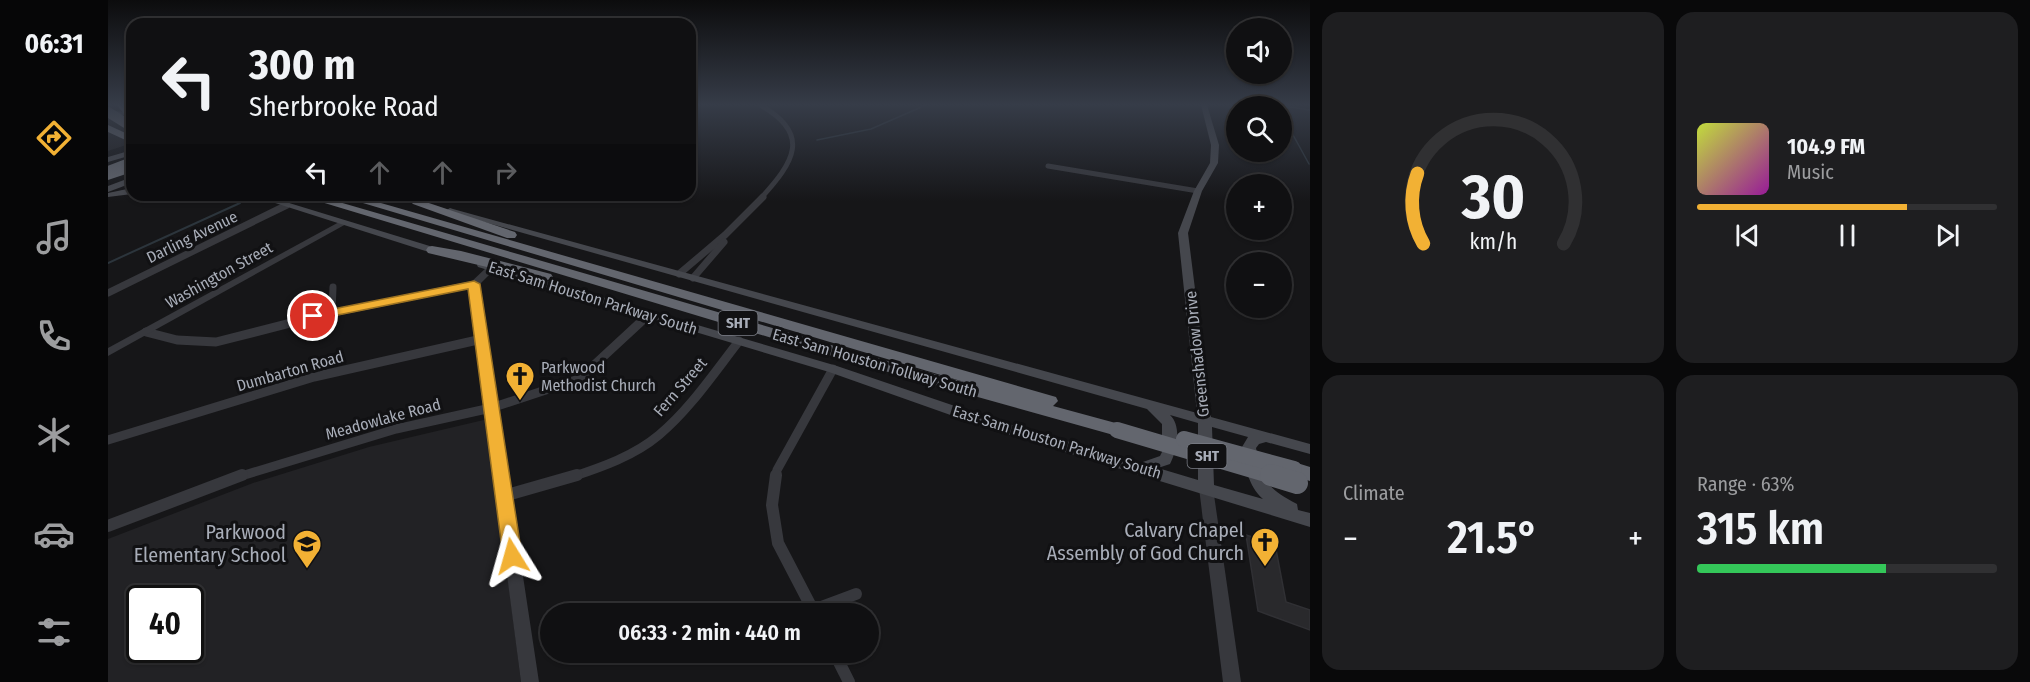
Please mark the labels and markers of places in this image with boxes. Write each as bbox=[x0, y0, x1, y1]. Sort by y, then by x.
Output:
pin bbox=[287, 290, 338, 341]
place label: Parkwood Methodist Church bbox=[541, 358, 656, 395]
church icon: Parkwood Methodist Church bbox=[504, 360, 536, 402]
place label: Calvary Chapel Assembly of God Church bbox=[1047, 518, 1244, 565]
place label: Parkwood Elementary School bbox=[134, 520, 286, 567]
church icon: Calvary Chapel Assembly of God Church bbox=[1249, 526, 1281, 568]
school or university icon: Parkwood Elementary School bbox=[291, 528, 323, 570]

